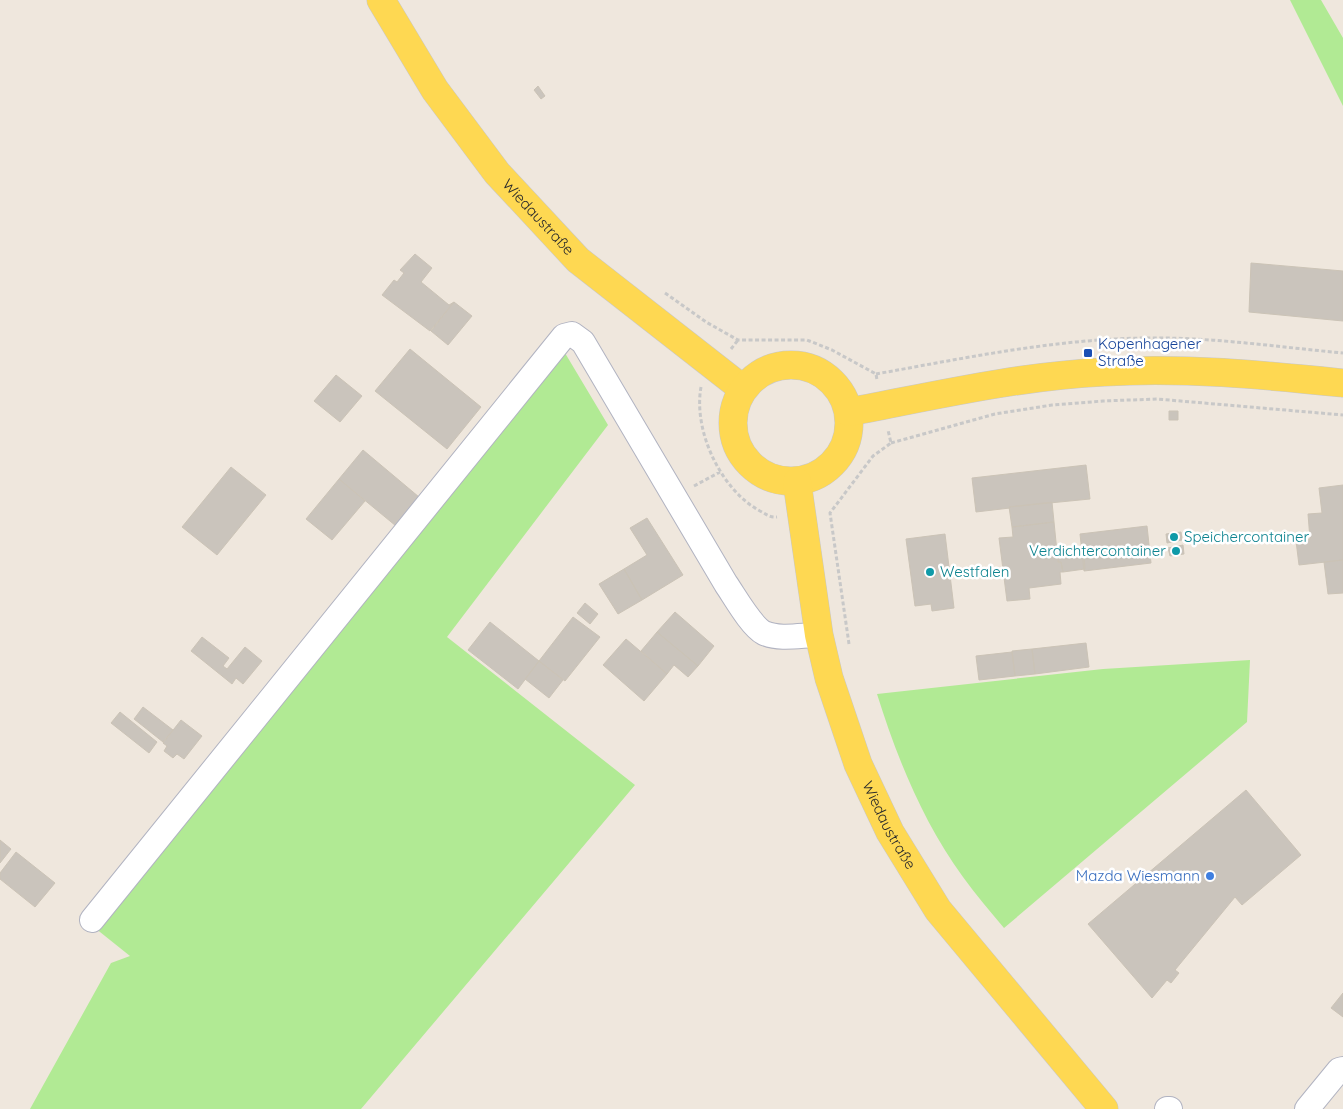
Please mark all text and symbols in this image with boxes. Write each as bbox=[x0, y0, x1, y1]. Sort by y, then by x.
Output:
street label: Wiedaustraße bbox=[498, 175, 579, 259]
place label: Kopenhagener Straße bbox=[1098, 334, 1201, 370]
marker: Kopenhagener Straße bbox=[1082, 347, 1094, 359]
place label: Speichercontainer bbox=[1184, 527, 1309, 546]
marker: Speichercontainer bbox=[1168, 531, 1180, 543]
place label: Verdichtercontainer bbox=[1029, 541, 1166, 560]
marker: Verdichtercontainer bbox=[1170, 545, 1182, 557]
place label: Westfalen bbox=[940, 562, 1009, 581]
marker: Westfalen bbox=[924, 566, 936, 578]
street label: Wiedaustraße bbox=[858, 778, 921, 872]
place label: Mazda Wiesmann bbox=[1076, 866, 1200, 885]
marker: Mazda Wiesmann bbox=[1204, 870, 1216, 882]

